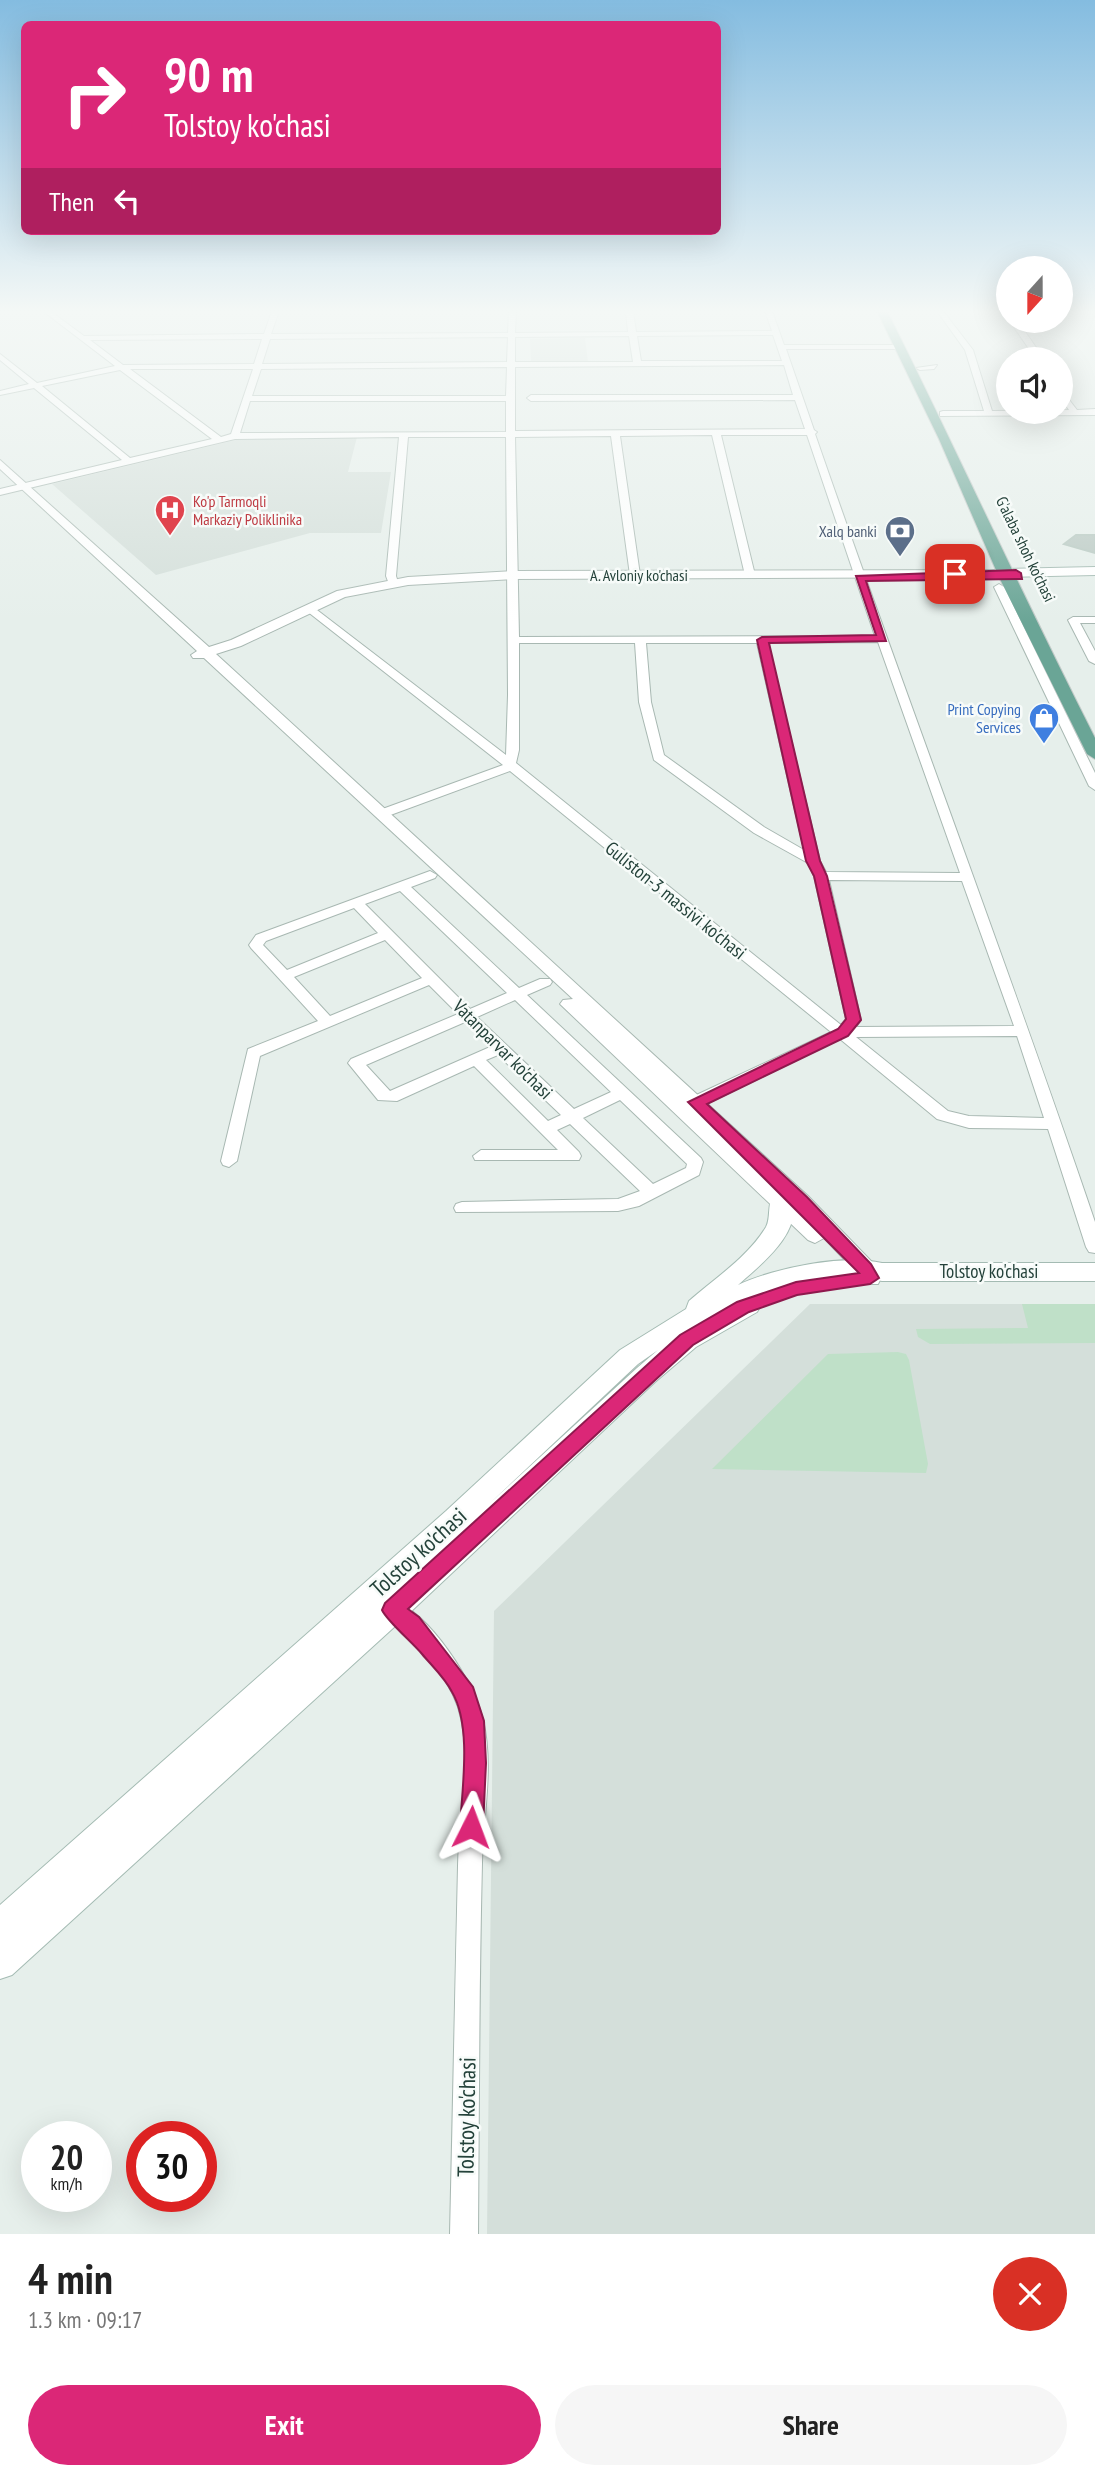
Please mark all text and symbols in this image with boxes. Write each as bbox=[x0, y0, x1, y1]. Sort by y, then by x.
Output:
text: 90 m bbox=[164, 42, 253, 106]
icon: right bbox=[49, 49, 140, 140]
text: Tolstoy ko'chasi bbox=[164, 104, 331, 146]
icon: left bbox=[108, 182, 146, 220]
text: Then bbox=[49, 185, 94, 218]
north arrow bbox=[996, 256, 1073, 332]
map controls bbox=[996, 256, 1073, 424]
button: sound bbox=[996, 347, 1073, 424]
place label: Ko'p Tarmoqli Markaziy Poliklinika bbox=[193, 491, 302, 529]
hospital icon: Ko'p Tarmoqli Markaziy Poliklinika bbox=[153, 493, 187, 537]
street label: G'alaba shoh ko'chasi bbox=[992, 493, 1060, 605]
bank icon: Xalq banki bbox=[883, 514, 917, 558]
place label: Xalq banki bbox=[819, 521, 877, 541]
pin bbox=[925, 544, 985, 604]
icon: arrive bbox=[936, 555, 974, 593]
street label: A. Avloniy ko'chasi bbox=[590, 565, 688, 585]
place label: Print Copying Services bbox=[948, 699, 1021, 737]
shop icon: Print Copying Services bbox=[1027, 701, 1061, 745]
street label: Guliston-3 massivi ko'chasi bbox=[601, 836, 751, 964]
street label: Vatanparvar ko'chasi bbox=[447, 993, 558, 1104]
street label: Tolstoy ko'chasi bbox=[940, 1259, 1038, 1283]
street label: Tolstoy ko'chasi bbox=[364, 1501, 472, 1603]
position arrow bbox=[434, 1790, 508, 1864]
street label: Tolstoy ko'chasi bbox=[450, 2057, 482, 2177]
speed limit sign: 30 bbox=[126, 2121, 217, 2212]
text: 20 bbox=[50, 2134, 83, 2180]
text: km/h bbox=[51, 2172, 82, 2195]
text: 4 min bbox=[28, 2251, 113, 2306]
button: close bbox=[993, 2257, 1067, 2331]
text: 1.3 km · 09:17 bbox=[28, 2305, 142, 2334]
button: Exit bbox=[28, 2385, 541, 2465]
button: Share bbox=[555, 2385, 1067, 2465]

